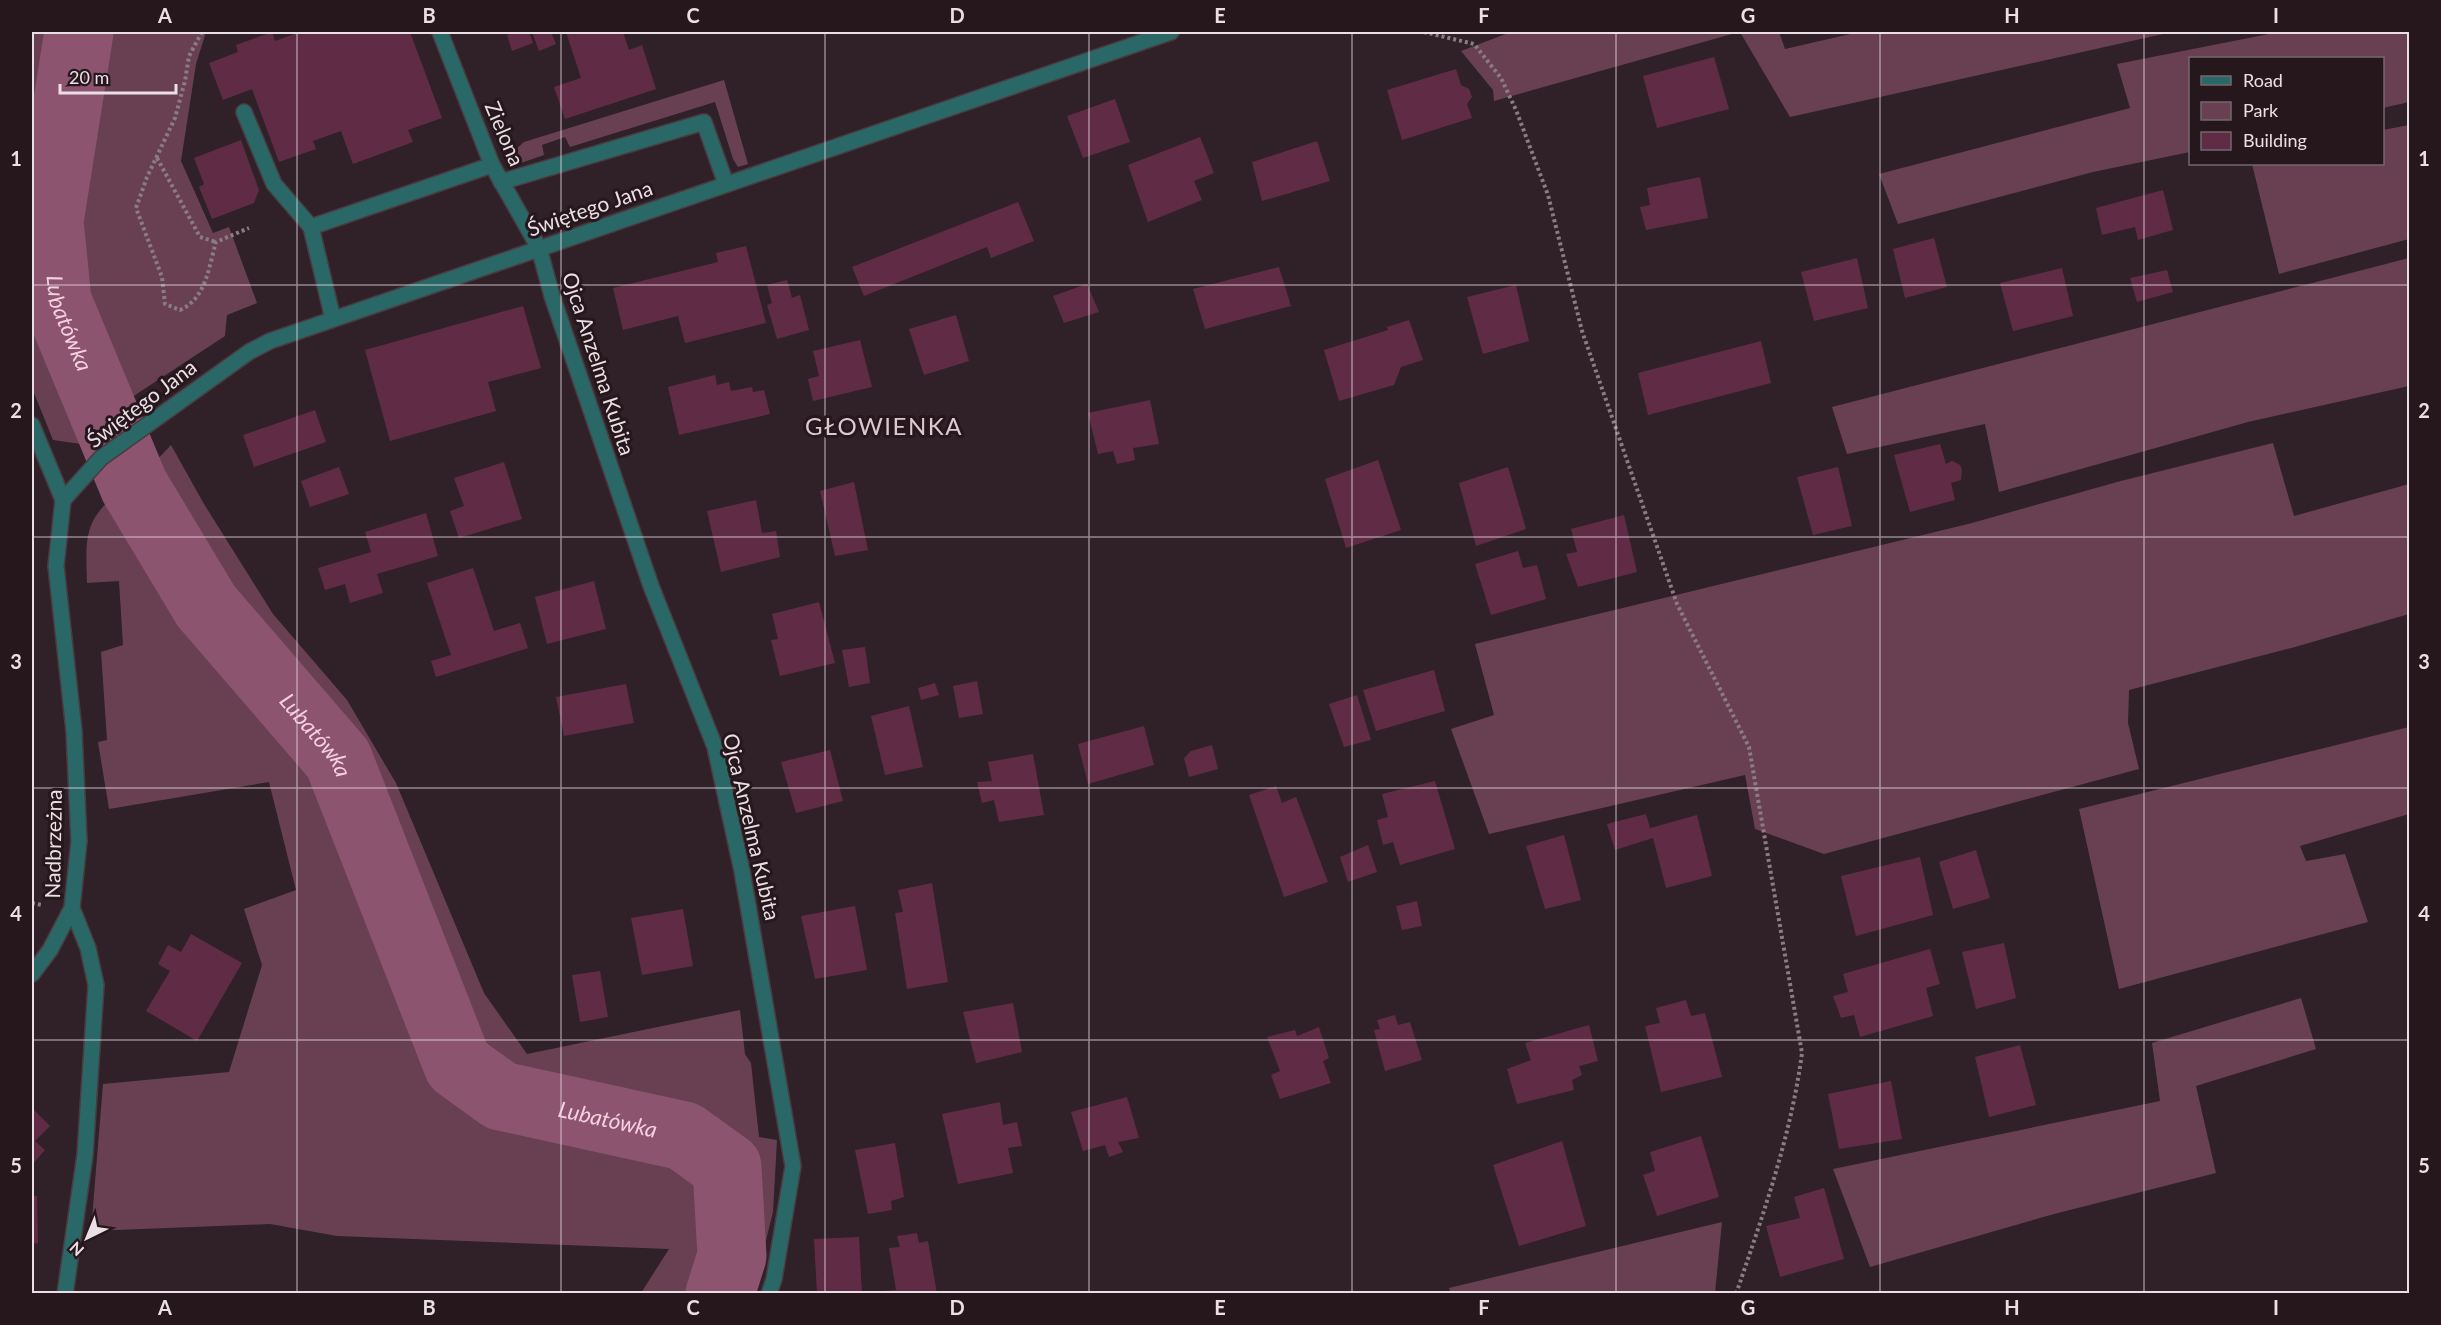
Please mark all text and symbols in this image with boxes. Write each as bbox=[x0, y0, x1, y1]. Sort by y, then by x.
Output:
text: A bbox=[157, 3, 172, 27]
text: B bbox=[422, 3, 436, 27]
text: C bbox=[686, 3, 700, 27]
text: D bbox=[949, 3, 965, 27]
text: E bbox=[1214, 3, 1226, 27]
text: F bbox=[1478, 3, 1490, 27]
text: G bbox=[1741, 3, 1755, 27]
text: H bbox=[2004, 3, 2020, 27]
text: I bbox=[2273, 3, 2279, 27]
scale bar bbox=[60, 57, 176, 95]
legend bbox=[2189, 57, 2384, 165]
text: 20 m bbox=[69, 66, 109, 88]
text: Road bbox=[2243, 69, 2283, 91]
street label: Zielona bbox=[481, 97, 530, 169]
text: Park bbox=[2243, 99, 2279, 121]
text: Building bbox=[2243, 129, 2307, 151]
text: 1 bbox=[10, 146, 22, 170]
text: 1 bbox=[2418, 146, 2430, 170]
street label: Świętego Jana bbox=[524, 174, 655, 241]
street label: Ojca Anzelma Kubita bbox=[558, 269, 641, 458]
water label: Lubatówka bbox=[41, 274, 99, 375]
street label: Świętego Jana bbox=[81, 354, 201, 452]
text: 2 bbox=[10, 398, 22, 422]
text: 2 bbox=[2418, 398, 2430, 422]
district label: GŁOWIENKA bbox=[805, 411, 963, 440]
text: 3 bbox=[10, 649, 22, 673]
text: 3 bbox=[2418, 649, 2430, 673]
water label: Lubatówka bbox=[274, 688, 358, 781]
street label: Ojca Anzelma Kubita bbox=[719, 731, 786, 923]
street label: Nadbrzeżna bbox=[39, 789, 66, 899]
text: 4 bbox=[10, 901, 22, 925]
text: 4 bbox=[2418, 901, 2430, 925]
water label: Lubatówka bbox=[556, 1095, 660, 1143]
text: 5 bbox=[10, 1153, 22, 1177]
text: 5 bbox=[2418, 1153, 2430, 1177]
north arrow bbox=[57, 1208, 117, 1268]
text: N bbox=[65, 1238, 87, 1260]
text: A bbox=[157, 1295, 172, 1319]
text: B bbox=[422, 1295, 436, 1319]
text: C bbox=[686, 1295, 700, 1319]
text: D bbox=[949, 1295, 965, 1319]
text: E bbox=[1214, 1295, 1226, 1319]
text: F bbox=[1478, 1295, 1490, 1319]
text: G bbox=[1741, 1295, 1755, 1319]
text: H bbox=[2004, 1295, 2020, 1319]
text: I bbox=[2273, 1295, 2279, 1319]

